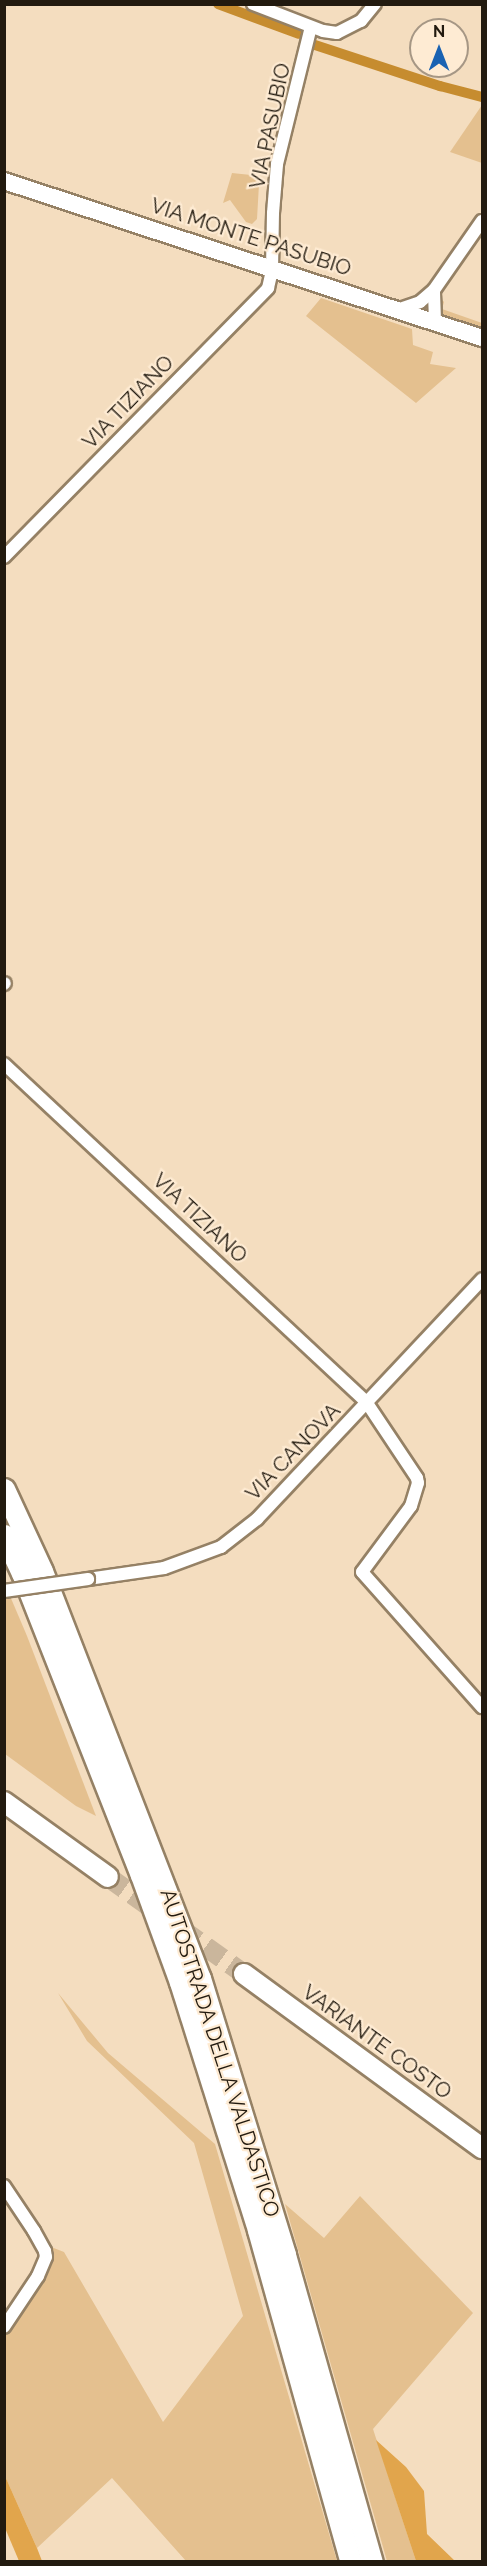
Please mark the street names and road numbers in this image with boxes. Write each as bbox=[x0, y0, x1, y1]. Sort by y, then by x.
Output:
street label: VIA PASUBIO bbox=[244, 60, 296, 192]
street label: VIA MONTE PASUBIO bbox=[147, 193, 355, 281]
street label: VIA TIZIANO bbox=[77, 349, 179, 455]
street label: VIA TIZIANO bbox=[147, 1167, 253, 1269]
street label: VIA CANOVA bbox=[240, 1398, 346, 1506]
street label: AUTOSTRADA DELLA VALDASTICO bbox=[155, 1885, 285, 2221]
street label: VARIANTE COSTO bbox=[297, 1979, 457, 2105]

